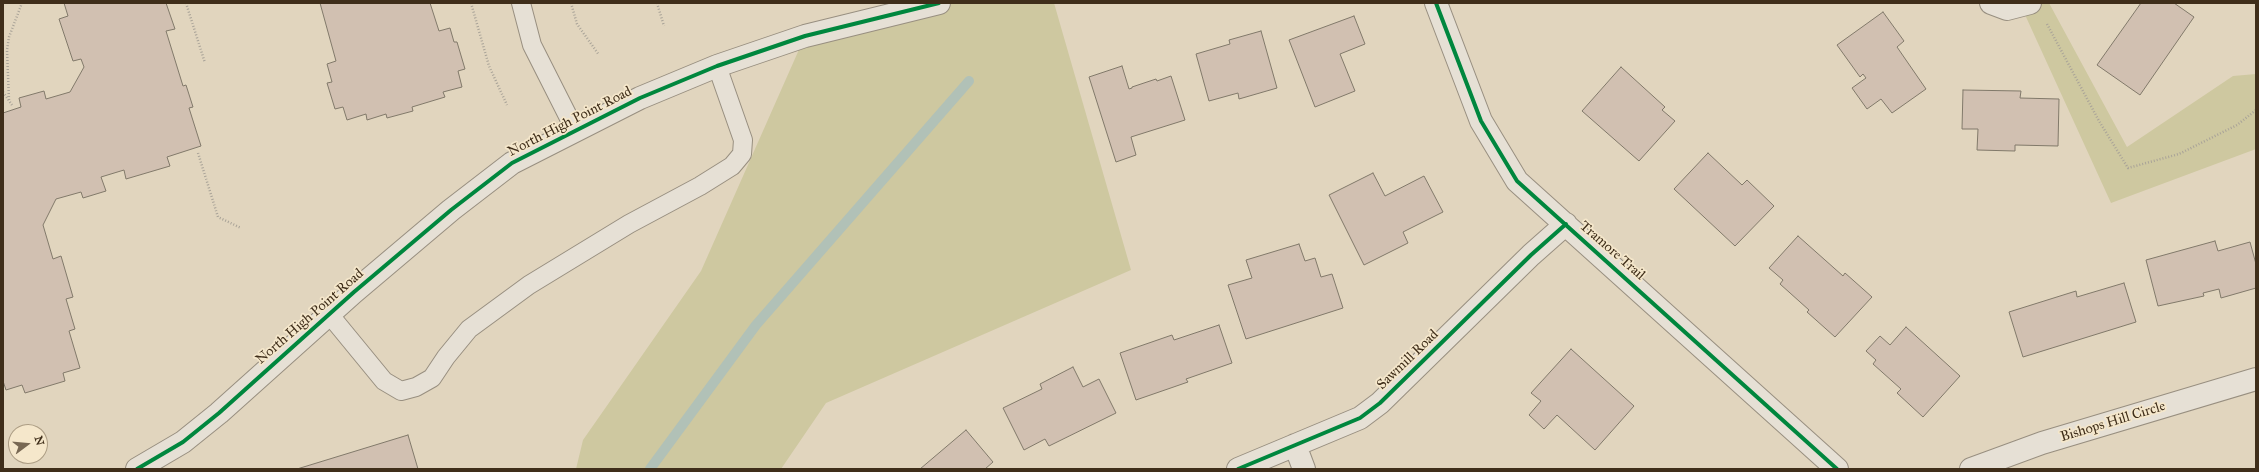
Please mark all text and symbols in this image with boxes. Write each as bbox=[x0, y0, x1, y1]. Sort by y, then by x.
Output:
street label: North High Point Road bbox=[505, 83, 635, 161]
street label: Tramore Trail bbox=[1576, 218, 1648, 284]
street label: North High Point Road bbox=[253, 266, 367, 368]
street label: Sawmill Road bbox=[1374, 326, 1442, 394]
street label: Bishops Hill Circle bbox=[2059, 398, 2167, 446]
north arrow bbox=[8, 424, 48, 464]
text: N bbox=[32, 435, 47, 447]

